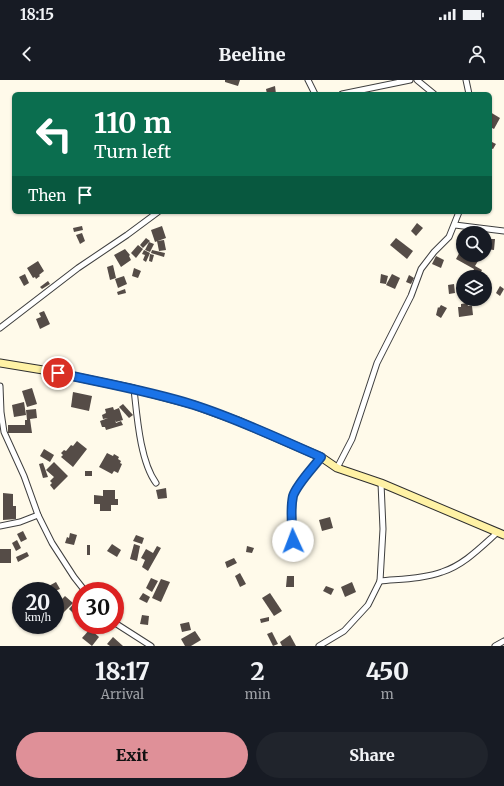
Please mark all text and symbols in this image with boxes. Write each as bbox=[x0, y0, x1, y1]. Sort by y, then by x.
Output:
text: 18:15 bbox=[20, 5, 54, 24]
icon: back bbox=[16, 43, 38, 65]
text: Beeline bbox=[218, 43, 286, 66]
icon: person bbox=[466, 43, 488, 65]
text: 110 m bbox=[94, 105, 171, 141]
icon: left bbox=[28, 108, 80, 160]
text: Turn left bbox=[94, 140, 171, 163]
icon: arrive bbox=[74, 184, 96, 206]
text: Then bbox=[28, 186, 66, 205]
map controls bbox=[456, 226, 492, 306]
button: search bbox=[456, 226, 492, 262]
button: layers bbox=[456, 270, 492, 306]
pin bbox=[41, 356, 75, 390]
icon: arrive bbox=[47, 362, 69, 384]
position arrow bbox=[272, 520, 314, 562]
speed limit sign: 30 bbox=[72, 582, 124, 634]
text: 20 bbox=[26, 590, 50, 615]
text: km/h bbox=[25, 611, 51, 624]
text: 18:17 bbox=[95, 656, 150, 687]
text: 2 bbox=[251, 656, 265, 687]
text: 450 bbox=[365, 656, 409, 687]
text: Arrival bbox=[101, 686, 144, 703]
text: min bbox=[245, 686, 271, 703]
text: m bbox=[381, 686, 394, 703]
button: Exit bbox=[16, 732, 248, 778]
button: Share bbox=[256, 732, 488, 778]

